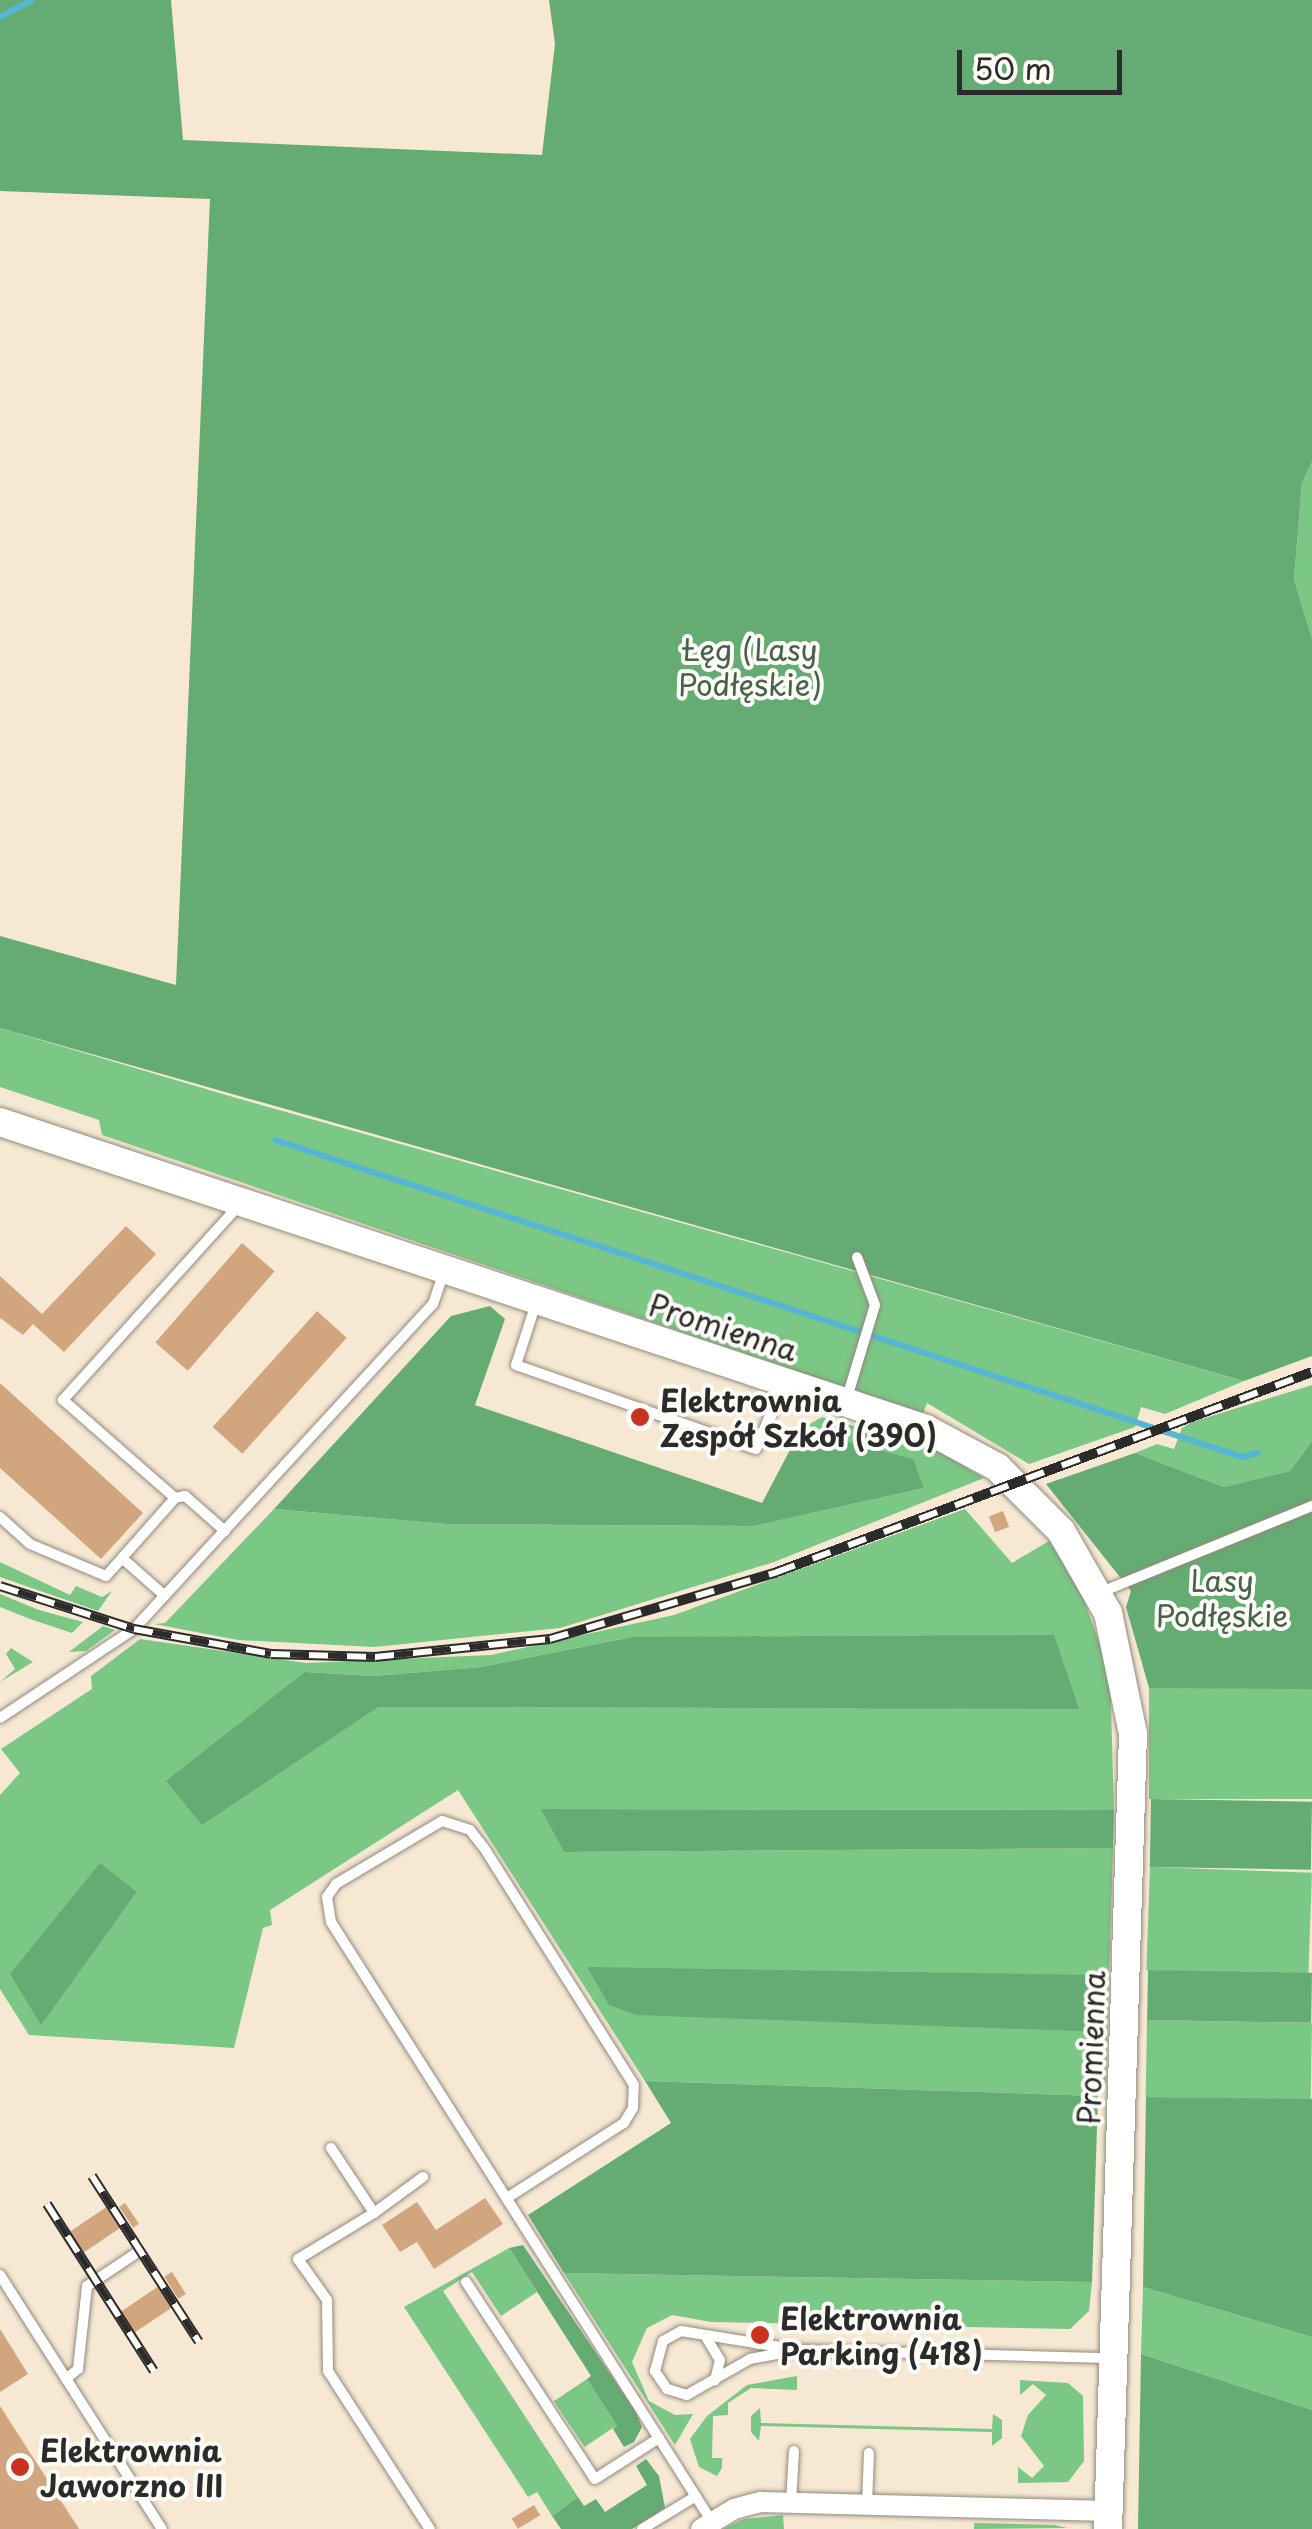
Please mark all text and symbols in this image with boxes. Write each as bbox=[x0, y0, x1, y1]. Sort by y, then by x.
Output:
scale bar bbox=[962, 30, 1127, 92]
text: 50 m bbox=[974, 45, 1052, 90]
park label: Łęg (Lasy Podłęskie) bbox=[678, 631, 822, 702]
street label: Promienna bbox=[644, 1286, 802, 1368]
place label: Elektrownia Zespół Szkół (390) bbox=[660, 1382, 939, 1452]
marker: Elektrownia Zespół Szkół (390) bbox=[629, 1406, 651, 1428]
park label: Lasy Podłęskie bbox=[1156, 1562, 1288, 1632]
street label: Promienna bbox=[1070, 1970, 1112, 2126]
place label: Elektrownia Parking (418) bbox=[780, 2300, 985, 2370]
marker: Elektrownia Parking (418) bbox=[749, 2324, 771, 2346]
place label: Elektrownia Jaworzno III bbox=[40, 2432, 225, 2502]
marker: Elektrownia Jaworzno III bbox=[9, 2456, 31, 2478]

